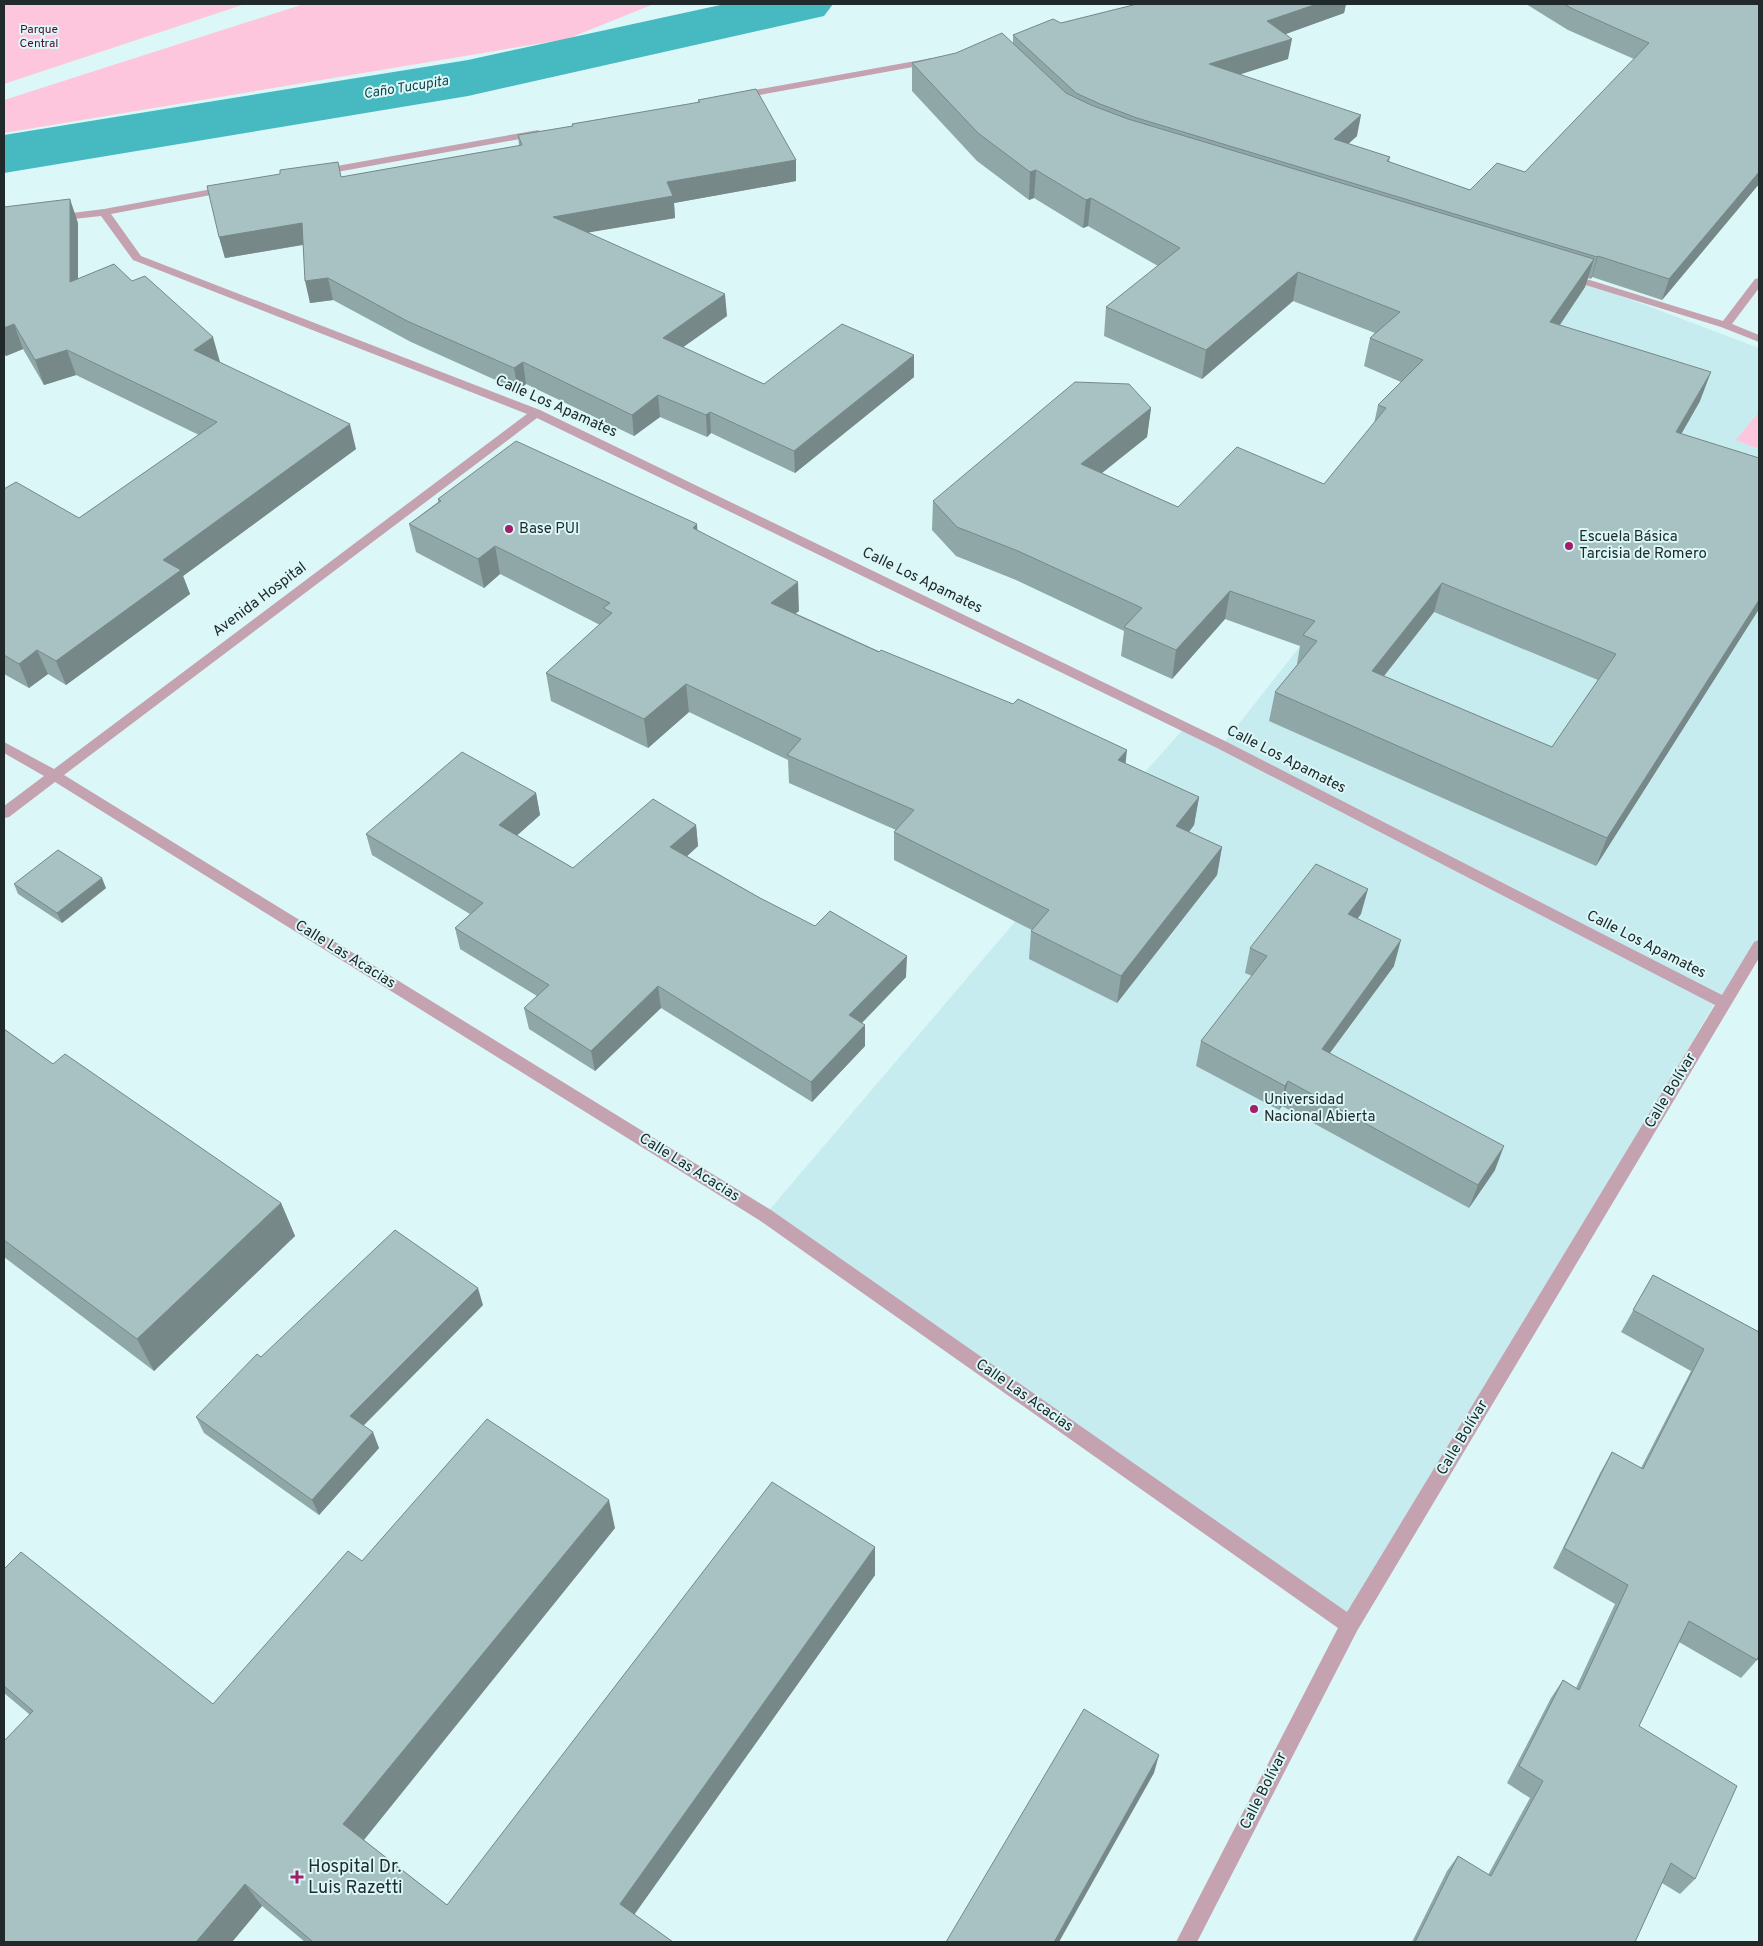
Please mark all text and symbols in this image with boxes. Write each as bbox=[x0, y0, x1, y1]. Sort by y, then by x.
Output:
park label: Parque Central bbox=[20, 22, 58, 52]
water label: Caño Tucupita bbox=[362, 73, 451, 103]
street label: Calle Los Apamates bbox=[492, 372, 620, 442]
place label: Base PUI bbox=[519, 520, 579, 539]
marker: Base PUI bbox=[503, 523, 515, 535]
place label: Escuela Básica Tarcisia de Romero bbox=[1579, 528, 1707, 564]
marker: Escuela Básica Tarcisia de Romero bbox=[1563, 540, 1575, 552]
street label: Calle Los Apamates bbox=[859, 544, 985, 618]
street label: Avenida Hospital bbox=[209, 558, 311, 642]
street label: Calle Los Apamates bbox=[1223, 722, 1349, 798]
street label: Calle Los Apamates bbox=[1583, 907, 1709, 983]
street label: Calle Las Acacias bbox=[291, 916, 399, 994]
street label: Calle Bolívar bbox=[1641, 1050, 1701, 1132]
place label: Universidad Nacional Abierta bbox=[1264, 1091, 1375, 1127]
marker: Universidad Nacional Abierta bbox=[1248, 1103, 1260, 1115]
street label: Calle Las Acacias bbox=[635, 1129, 743, 1207]
street label: Calle Las Acacias bbox=[971, 1355, 1077, 1437]
street label: Calle Bolívar bbox=[1433, 1397, 1493, 1479]
street label: Calle Bolívar bbox=[1236, 1749, 1292, 1833]
place label: Hospital Dr. Luis Razetti bbox=[308, 1856, 403, 1900]
marker: Hospital Dr. Luis Razetti bbox=[290, 1870, 304, 1884]

